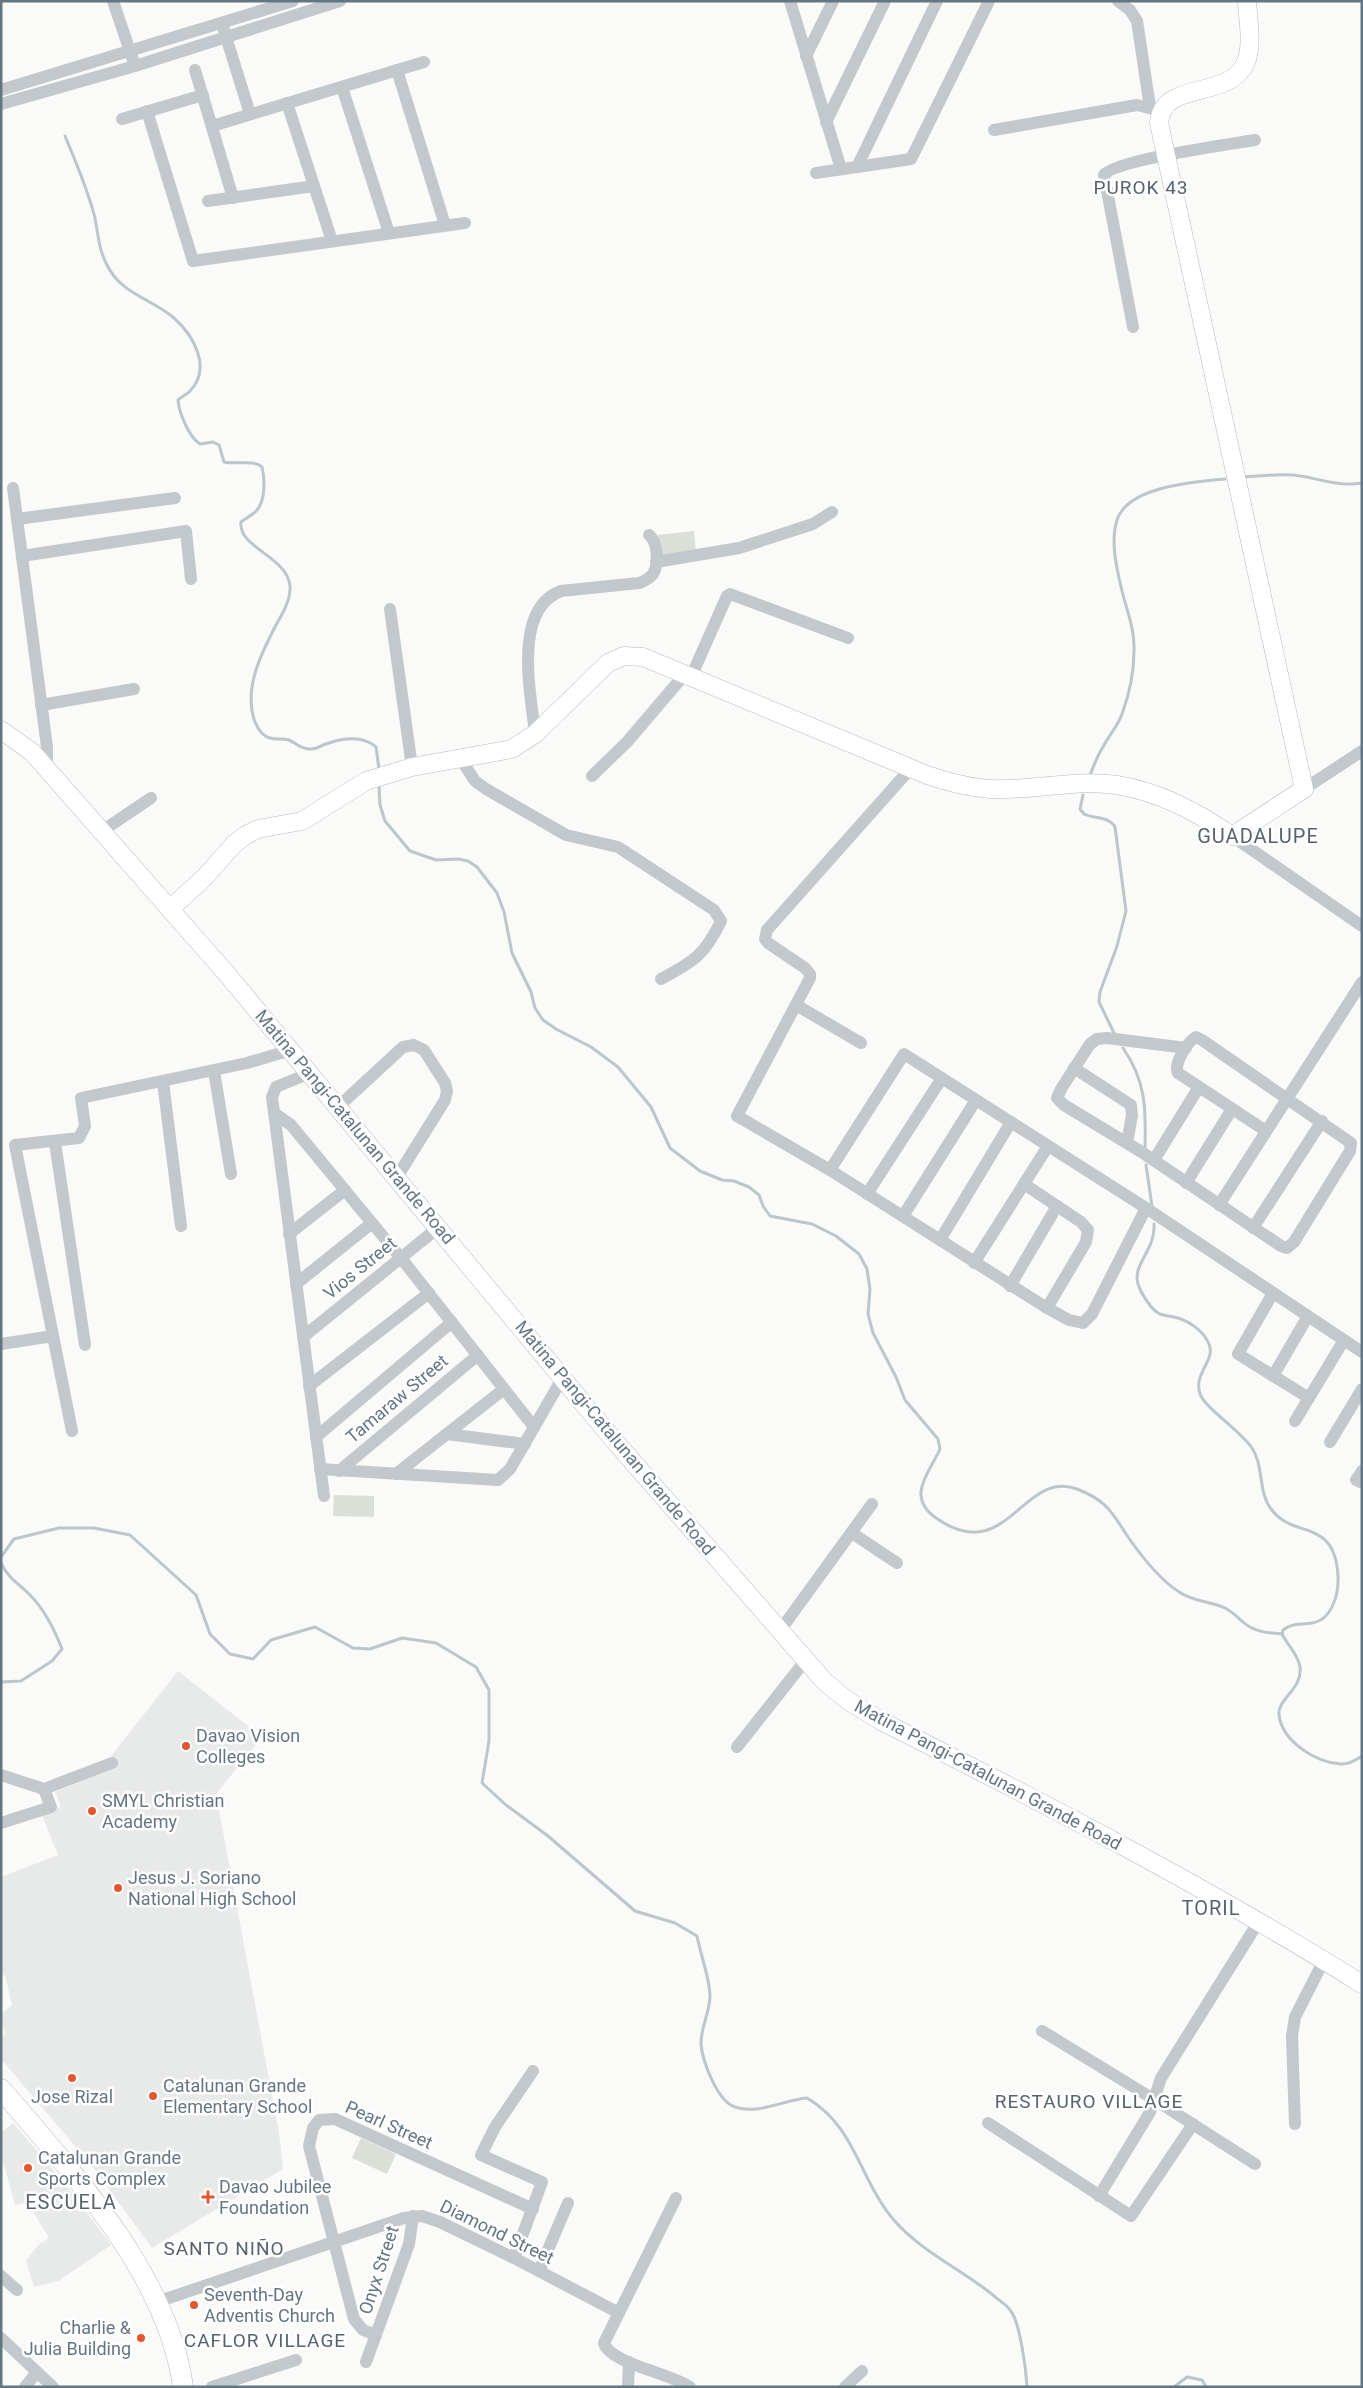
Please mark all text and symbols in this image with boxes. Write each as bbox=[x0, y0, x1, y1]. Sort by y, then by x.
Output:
district label: PUROK 43 bbox=[1093, 176, 1189, 199]
district label: GUADALUPE bbox=[1197, 824, 1319, 848]
street label: Matina Pangi-Catalunan Grande Road bbox=[251, 1005, 460, 1248]
street label: Vios Street bbox=[319, 1232, 400, 1303]
street label: Matina Pangi-Catalunan Grande Road bbox=[511, 1316, 720, 1559]
street label: Tamaraw Street bbox=[342, 1350, 452, 1447]
street label: Matina Pangi-Catalunan Grande Road bbox=[851, 1695, 1125, 1854]
place label: Davao Vision Colleges bbox=[196, 1725, 300, 1767]
marker: Davao Vision Colleges bbox=[180, 1740, 192, 1752]
place label: SMYL Christian Academy bbox=[102, 1790, 225, 1832]
marker: SMYL Christian Academy bbox=[86, 1805, 98, 1817]
place label: Jesus J. Soriano National High School bbox=[128, 1867, 296, 1909]
marker: Jesus J. Soriano National High School bbox=[112, 1882, 124, 1894]
district label: TORIL bbox=[1182, 1896, 1240, 1920]
marker: Jose Rizal bbox=[66, 2072, 78, 2084]
place label: Catalunan Grande Elementary School bbox=[163, 2075, 312, 2117]
place label: Jose Rizal bbox=[31, 2086, 113, 2107]
marker: Catalunan Grande Elementary School bbox=[147, 2090, 159, 2102]
district label: RESTAURO VILLAGE bbox=[995, 2090, 1183, 2113]
street label: Pearl Street bbox=[342, 2096, 436, 2153]
place label: Catalunan Grande Sports Complex bbox=[38, 2147, 181, 2189]
marker: Catalunan Grande Sports Complex bbox=[22, 2162, 34, 2174]
place label: Davao Jubilee Foundation bbox=[219, 2176, 331, 2218]
district label: ESCUELA bbox=[25, 2190, 117, 2214]
marker: Davao Jubilee Foundation bbox=[201, 2190, 215, 2204]
street label: Diamond Street bbox=[437, 2195, 558, 2268]
street label: Onyx Street bbox=[354, 2223, 403, 2317]
district label: SANTO NIÑO bbox=[163, 2237, 285, 2260]
place label: Seventh-Day Adventis Church bbox=[204, 2284, 335, 2326]
marker: Seventh-Day Adventis Church bbox=[188, 2299, 200, 2311]
place label: Charlie & Julia Building bbox=[24, 2317, 132, 2359]
district label: CAFLOR VILLAGE bbox=[184, 2329, 346, 2352]
marker: Charlie & Julia Building bbox=[135, 2332, 147, 2344]

